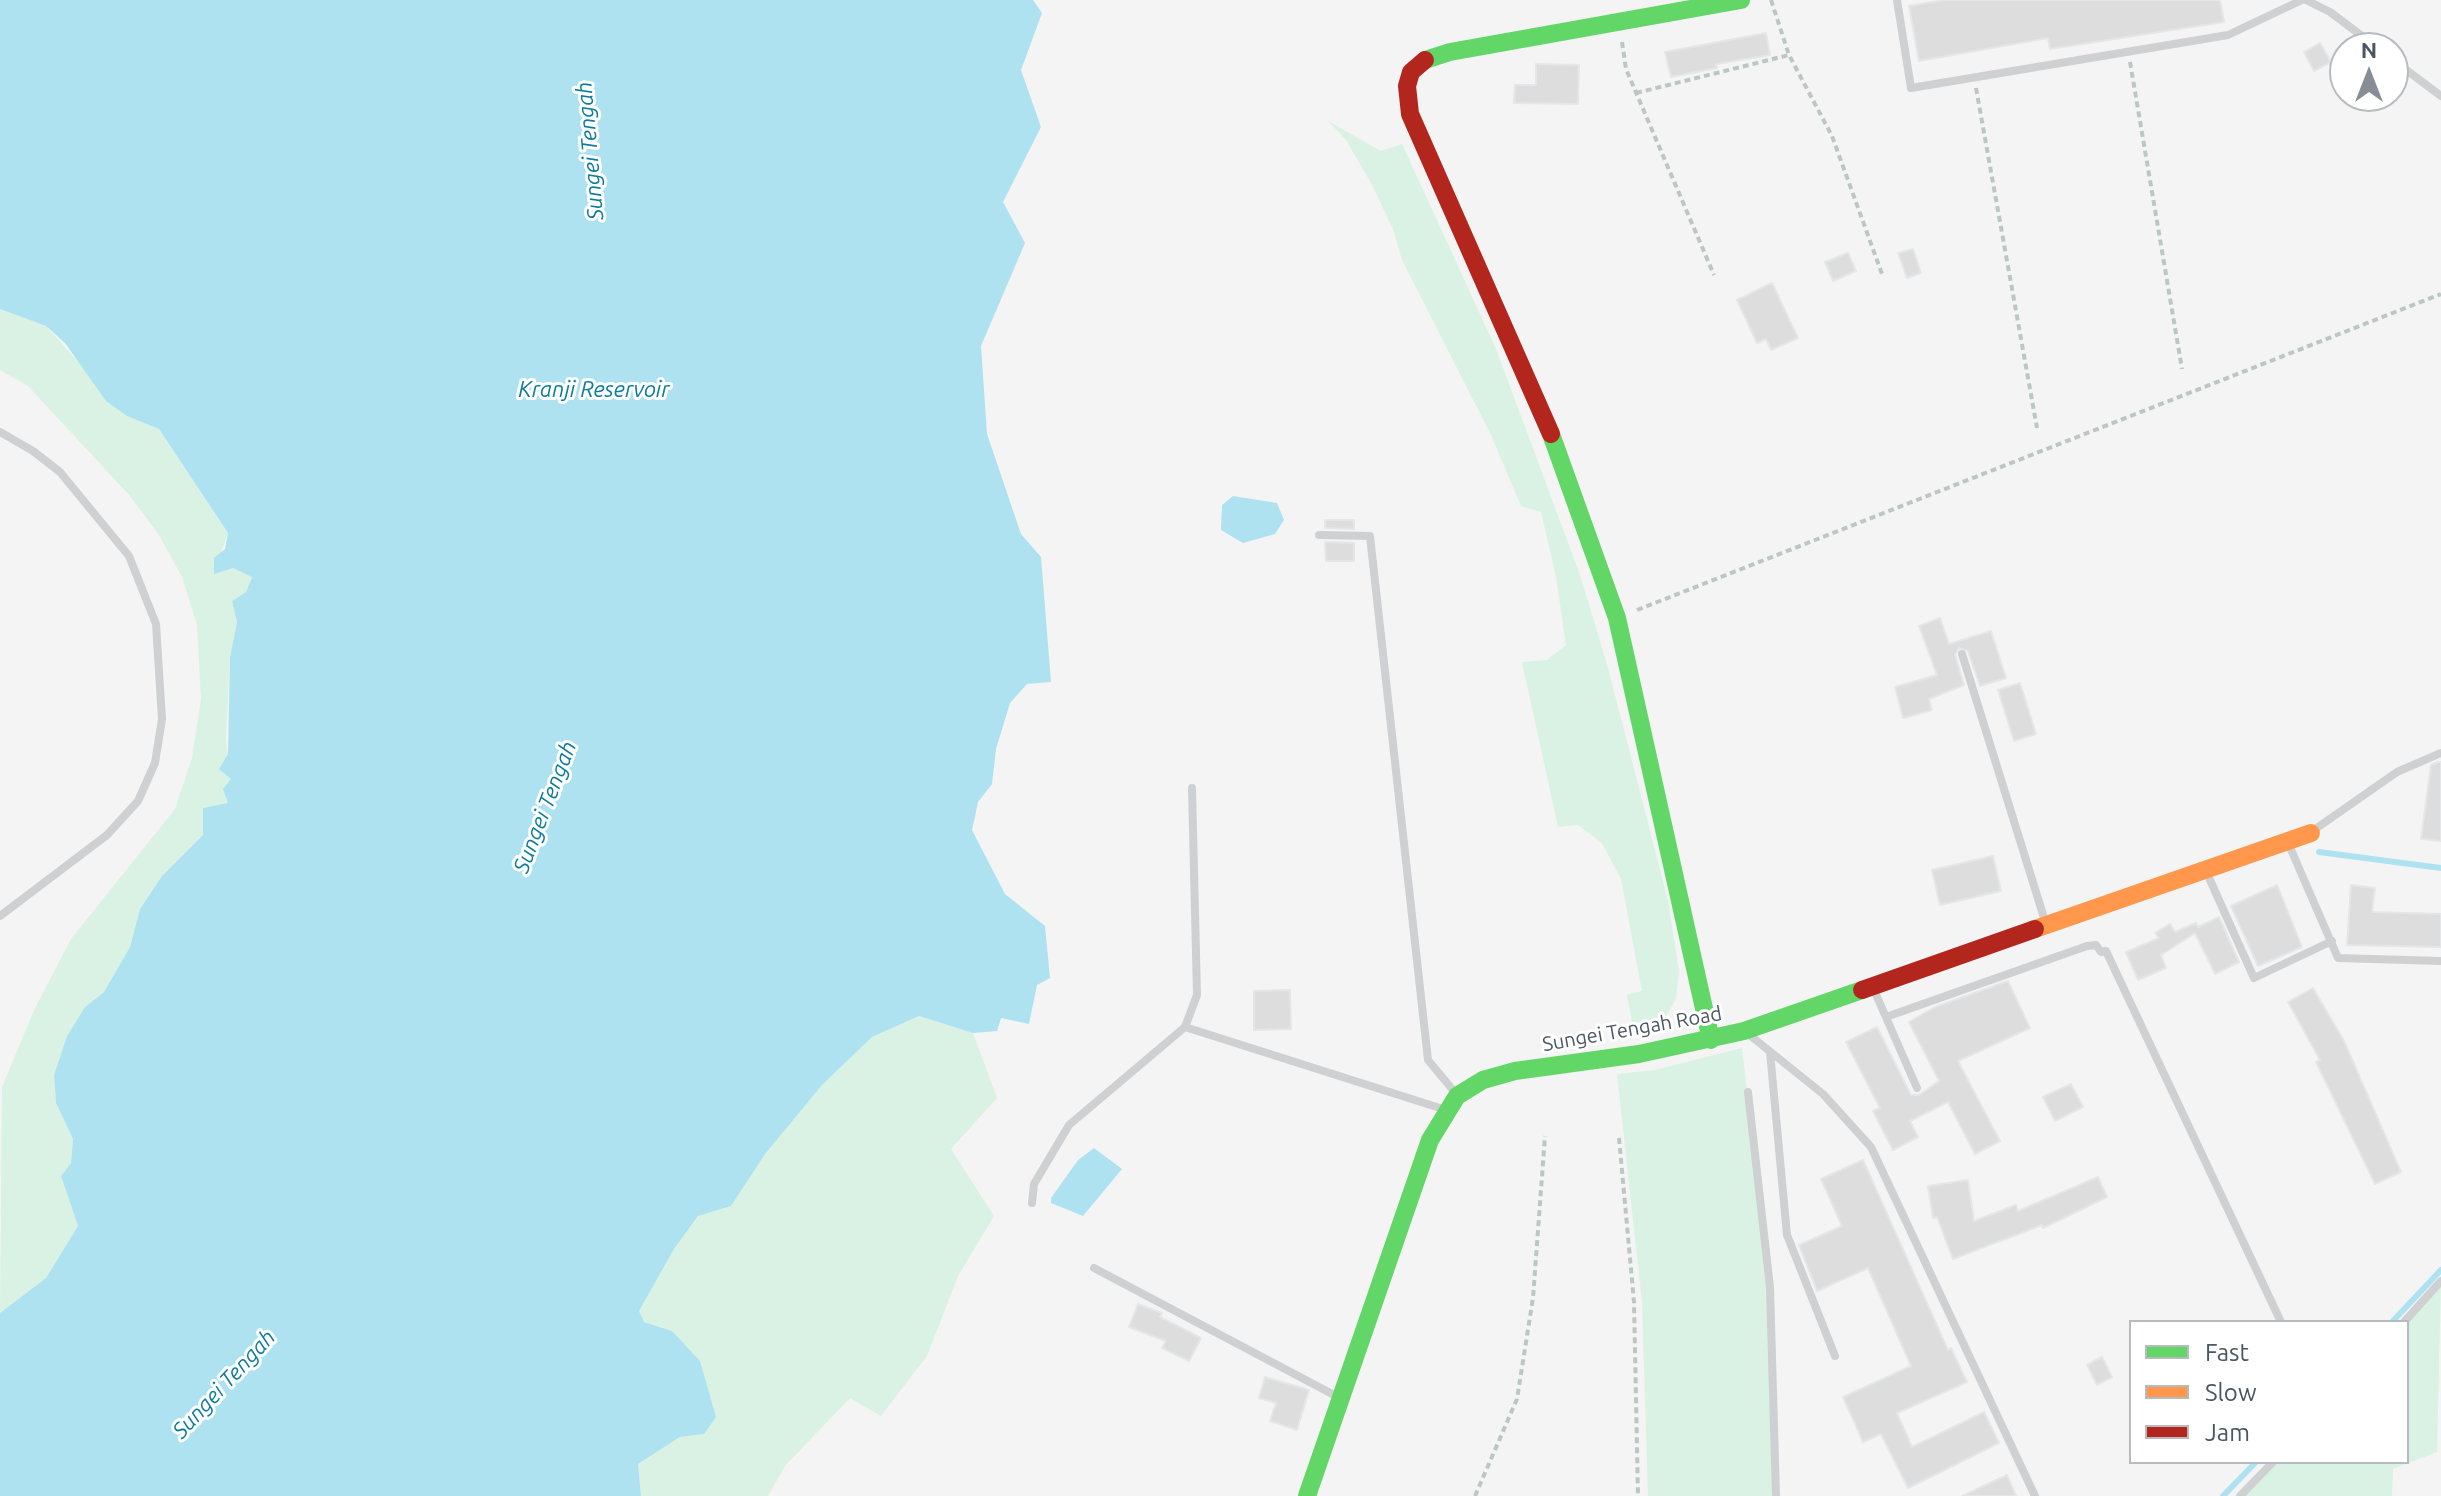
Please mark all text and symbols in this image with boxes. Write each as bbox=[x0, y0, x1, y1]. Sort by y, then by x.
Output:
north arrow bbox=[2329, 32, 2409, 112]
text: N bbox=[2361, 37, 2377, 62]
water label: Sungei Tengah bbox=[571, 81, 609, 221]
water label: Kranji Reservoir bbox=[518, 377, 670, 403]
water label: Sungei Tengah bbox=[508, 737, 582, 877]
street label: Sungei Tengah Road bbox=[1540, 1001, 1724, 1057]
legend bbox=[2129, 1320, 2409, 1464]
water label: Sungei Tengah bbox=[167, 1324, 281, 1444]
text: Fast bbox=[2205, 1339, 2249, 1366]
text: Slow bbox=[2205, 1379, 2257, 1406]
text: Jam bbox=[2205, 1419, 2250, 1446]

